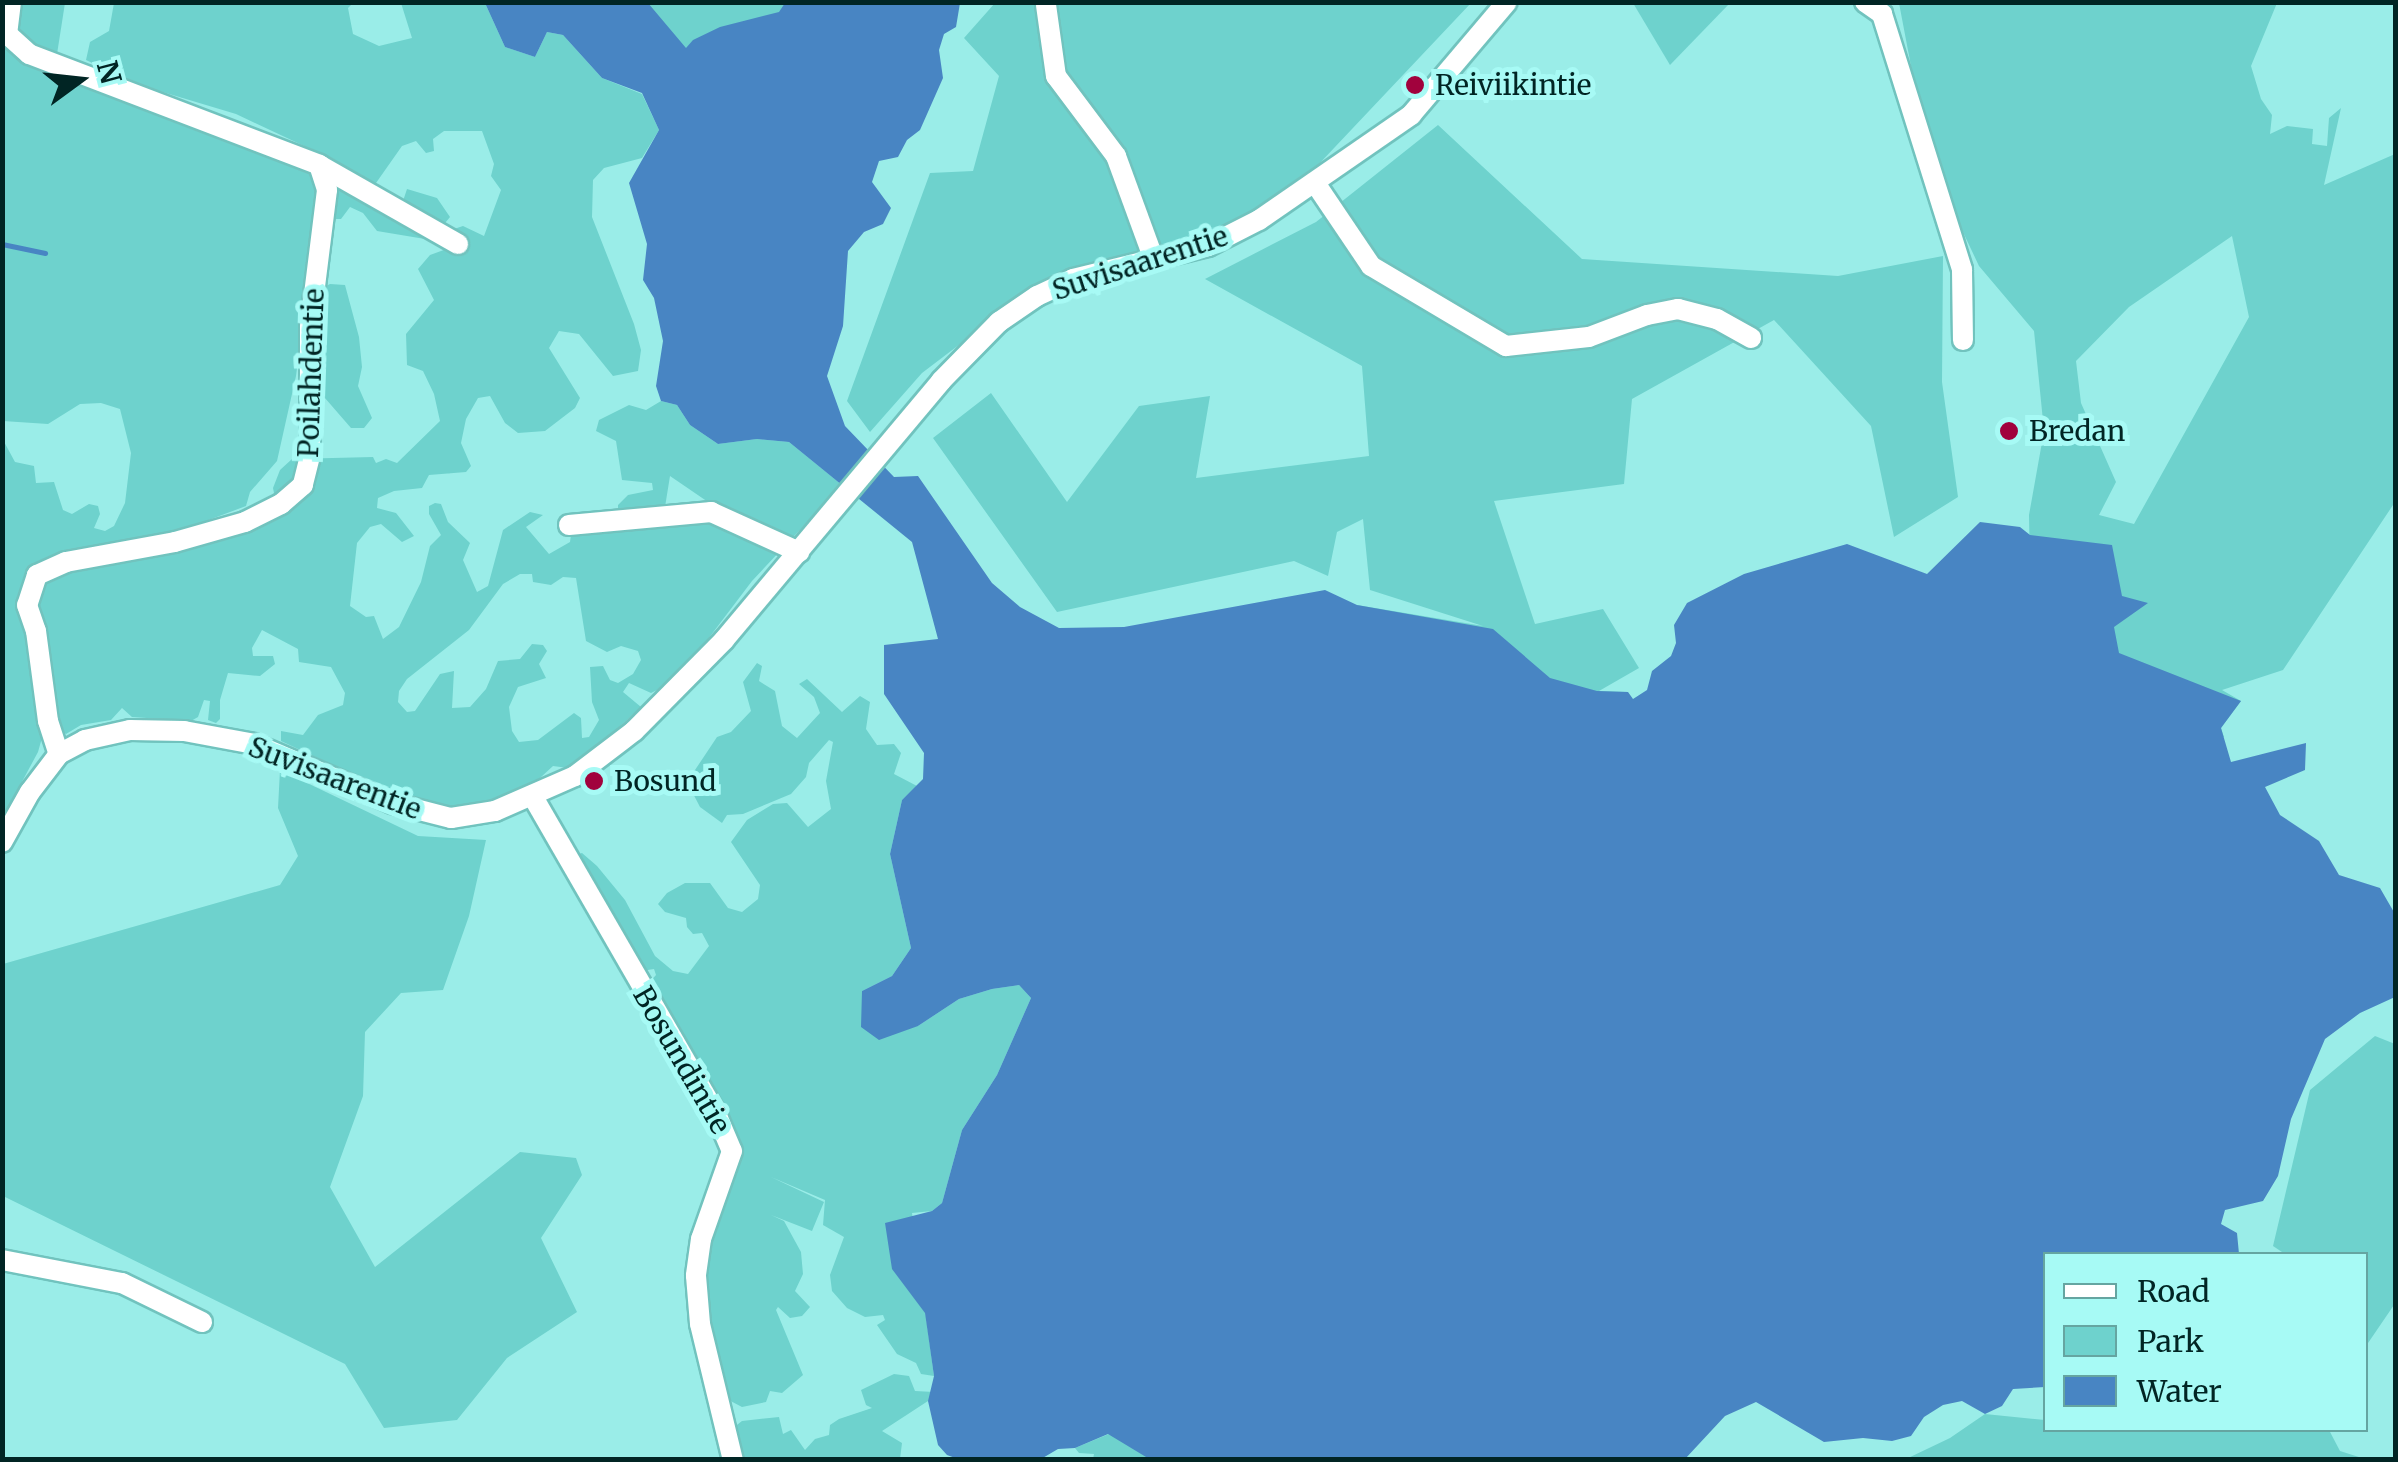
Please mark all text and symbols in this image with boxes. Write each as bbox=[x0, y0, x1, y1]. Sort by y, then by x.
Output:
north arrow bbox=[30, 30, 130, 130]
text: N bbox=[89, 57, 129, 88]
place label: Reiviikintie bbox=[1435, 68, 1591, 102]
marker: Reiviikintie bbox=[1404, 74, 1426, 96]
street label: Suvisaarentie bbox=[1048, 219, 1232, 307]
street label: Poilahdentie bbox=[291, 288, 331, 458]
place label: Bredan bbox=[2029, 414, 2125, 448]
marker: Bredan bbox=[1998, 420, 2020, 442]
street label: Suvisaarentie bbox=[244, 730, 426, 826]
place label: Bosund bbox=[614, 764, 716, 798]
marker: Bosund bbox=[583, 770, 605, 792]
street label: Bosundintie bbox=[626, 980, 738, 1140]
legend bbox=[2043, 1252, 2368, 1432]
text: Road bbox=[2137, 1272, 2210, 1310]
text: Park bbox=[2137, 1322, 2204, 1360]
text: Water bbox=[2137, 1372, 2222, 1410]

